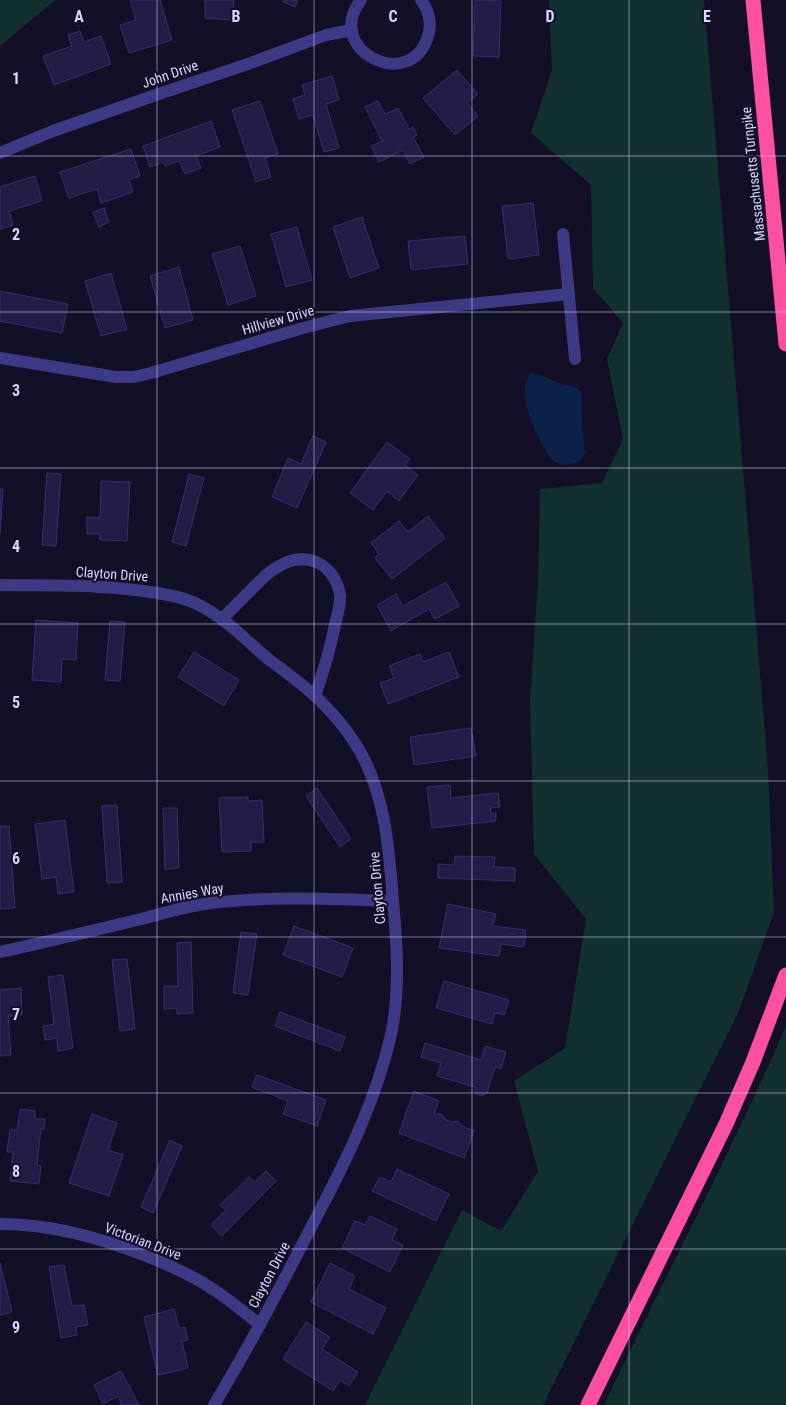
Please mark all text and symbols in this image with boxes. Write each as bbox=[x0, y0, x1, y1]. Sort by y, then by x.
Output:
text: A bbox=[74, 7, 84, 26]
text: B bbox=[232, 7, 241, 26]
text: C bbox=[388, 7, 398, 26]
text: D bbox=[545, 7, 555, 26]
text: E bbox=[703, 7, 711, 26]
street label: John Drive bbox=[140, 57, 201, 91]
text: 1 bbox=[12, 69, 20, 88]
street label: Massachusetts Turnpike bbox=[738, 106, 768, 242]
text: 2 bbox=[12, 225, 20, 244]
street label: Hillview Drive bbox=[240, 302, 316, 338]
text: 3 bbox=[12, 381, 20, 400]
text: 4 bbox=[12, 537, 20, 556]
street label: Clayton Drive bbox=[75, 563, 149, 585]
text: 5 bbox=[12, 693, 20, 712]
text: 6 bbox=[12, 849, 20, 868]
street label: Clayton Drive bbox=[366, 851, 388, 925]
street label: Annies Way bbox=[159, 880, 225, 906]
text: 7 bbox=[12, 1005, 20, 1024]
text: 8 bbox=[12, 1162, 20, 1181]
street label: Victorian Drive bbox=[102, 1219, 184, 1263]
street label: Clayton Drive bbox=[245, 1239, 293, 1311]
text: 9 bbox=[12, 1318, 20, 1337]

